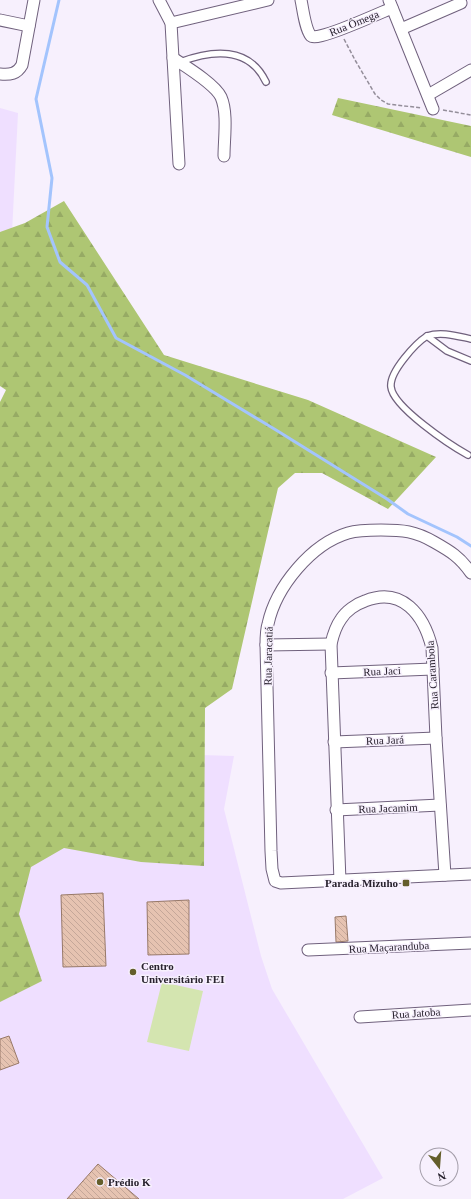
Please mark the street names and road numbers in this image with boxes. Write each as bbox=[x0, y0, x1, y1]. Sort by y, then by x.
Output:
street label: Rua Ômega bbox=[328, 8, 381, 38]
street label: Rua Jaracatiá bbox=[261, 626, 275, 686]
street label: Rua Carambola bbox=[424, 640, 440, 710]
street label: Rua Jaci bbox=[363, 664, 401, 678]
street label: Rua Jará bbox=[366, 733, 404, 747]
street label: Rua Jacamim bbox=[358, 801, 418, 815]
street label: Rua Maçaranduba bbox=[349, 939, 430, 955]
street label: Rua Jatoba bbox=[391, 1005, 441, 1021]

